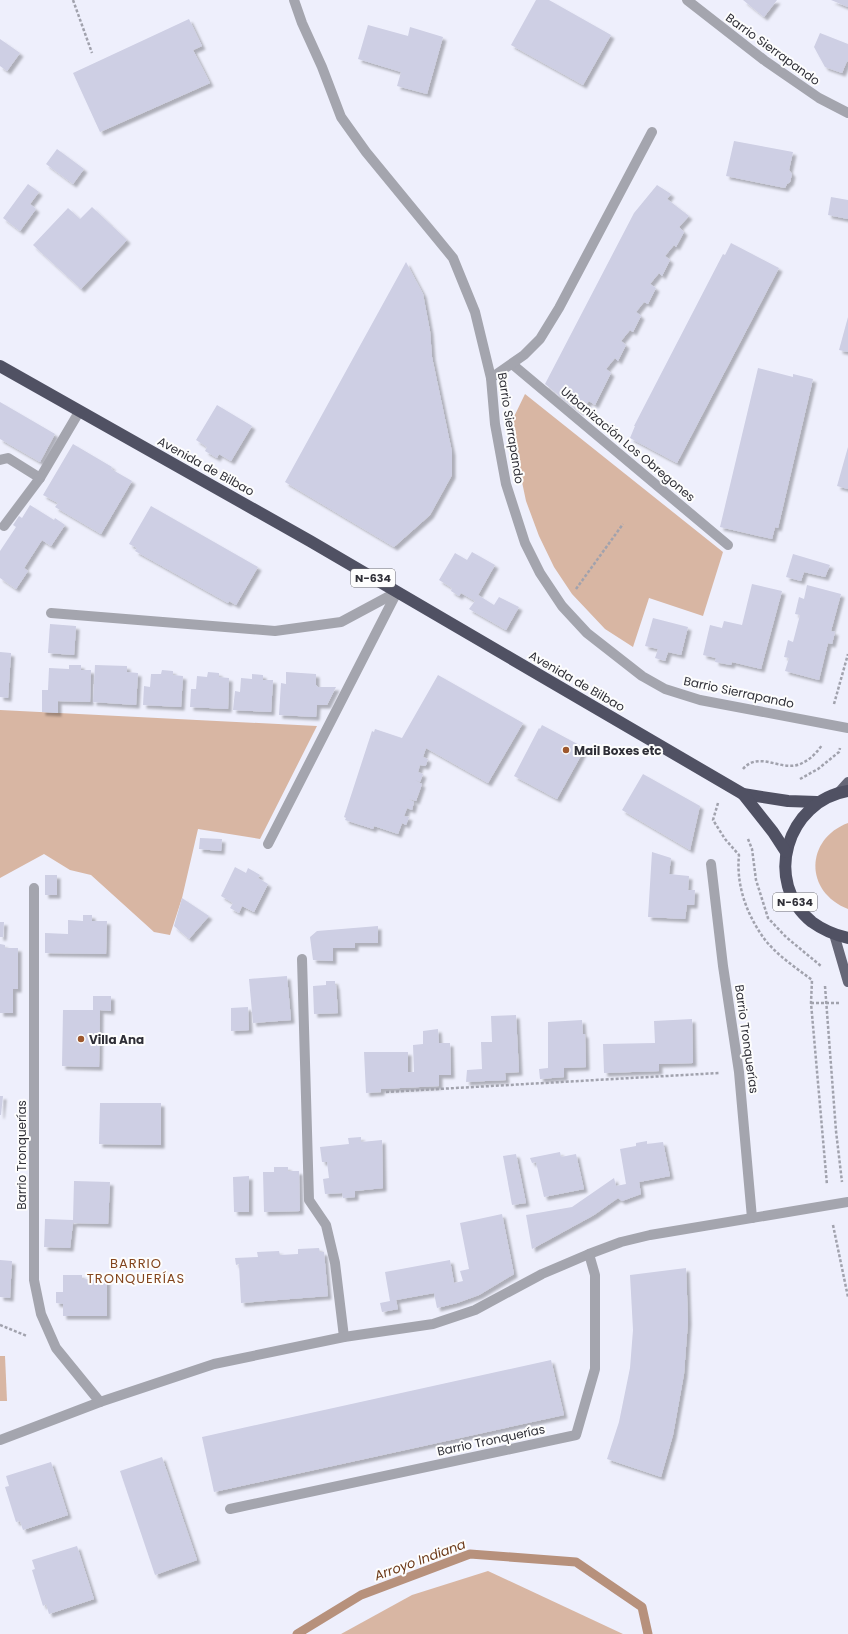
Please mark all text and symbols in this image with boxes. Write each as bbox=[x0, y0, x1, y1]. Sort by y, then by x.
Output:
street label: Barrio Sierrapando bbox=[723, 9, 824, 89]
street label: Barrio Sierrapando bbox=[494, 371, 528, 485]
street label: Urbanización Los Obregones bbox=[557, 383, 699, 505]
street label: Avenida de Bilbao bbox=[155, 432, 258, 500]
road number: N-634 bbox=[351, 569, 395, 587]
street label: Avenida de Bilbao bbox=[526, 647, 628, 716]
street label: Barrio Sierrapando bbox=[682, 672, 796, 712]
place label: Mail Boxes etc bbox=[574, 742, 662, 759]
marker: Mail Boxes etc bbox=[561, 745, 571, 755]
road number: N-634 bbox=[773, 893, 817, 911]
street label: Barrio Tronquerías bbox=[731, 984, 763, 1094]
place label: Villa Ana bbox=[89, 1031, 144, 1048]
marker: Villa Ana bbox=[76, 1034, 86, 1044]
street label: Barrio Tronquerías bbox=[13, 1100, 30, 1210]
district label: BARRIO TRONQUERÍAS bbox=[87, 1254, 185, 1288]
street label: Barrio Tronquerías bbox=[436, 1420, 546, 1460]
water label: Arroyo Indiana bbox=[371, 1535, 468, 1586]

